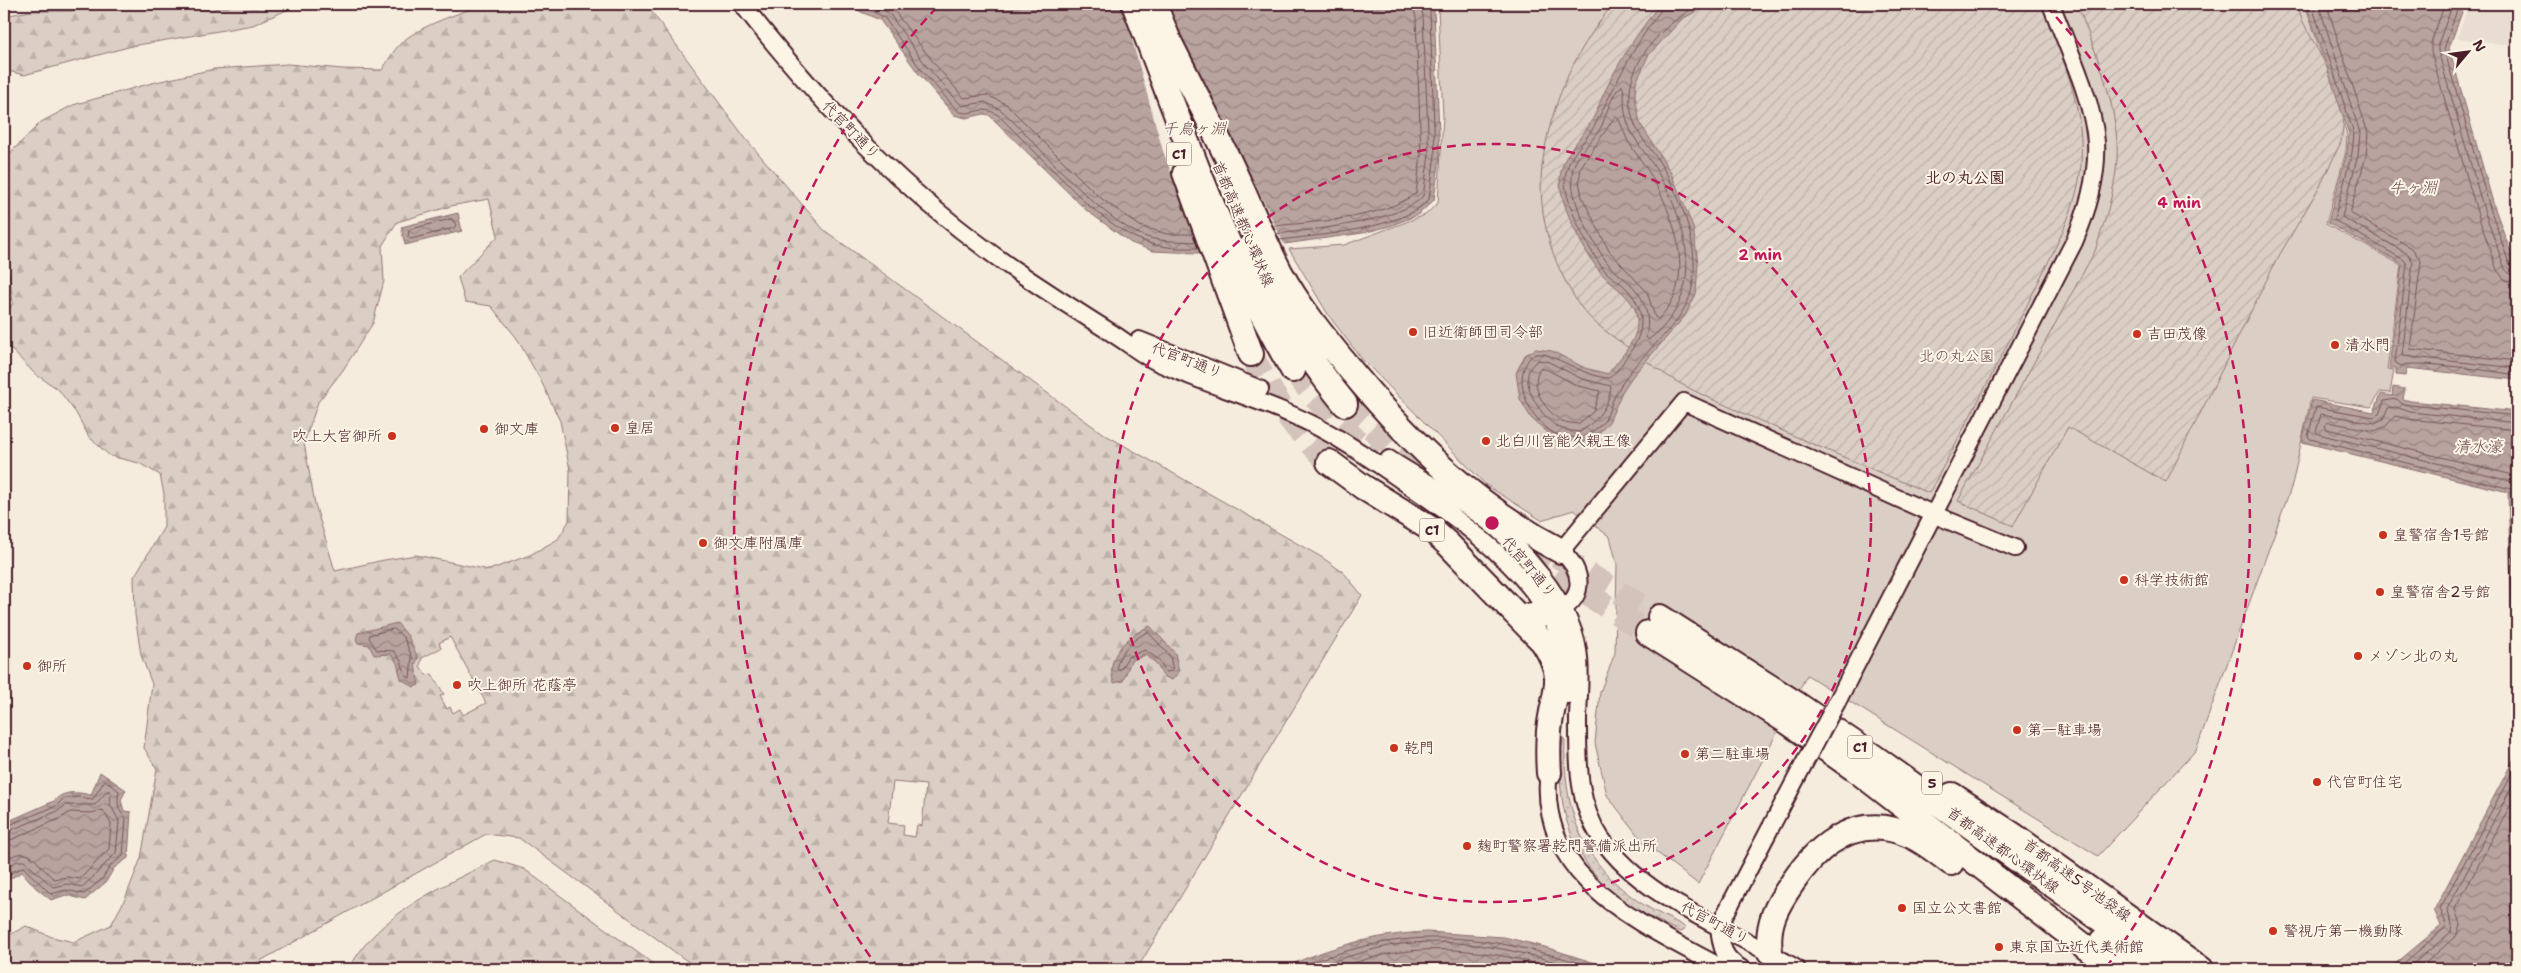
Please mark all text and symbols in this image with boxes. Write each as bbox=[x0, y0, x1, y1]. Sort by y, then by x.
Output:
north arrow bbox=[2444, 28, 2494, 78]
text: N bbox=[2469, 36, 2490, 55]
street label: 代官町通り bbox=[818, 96, 884, 164]
water label: 千鳥ヶ淵 bbox=[1162, 118, 1228, 139]
road number: C1 bbox=[1166, 142, 1192, 166]
street label: 首都高速都心環状線 bbox=[1207, 158, 1279, 290]
district label: 北の丸公園 bbox=[1925, 167, 2005, 188]
water label: 牛ヶ淵 bbox=[2389, 177, 2439, 198]
text: 4 min bbox=[2157, 193, 2201, 213]
text: 2 min bbox=[1738, 245, 1782, 265]
place label: 旧近衛師団司令部 bbox=[1423, 322, 1543, 342]
place label: 吉田茂像 bbox=[2147, 324, 2207, 344]
marker: 旧近衛師団司令部 bbox=[1407, 326, 1419, 338]
marker: 吉田茂像 bbox=[2131, 328, 2143, 340]
place label: 清水門 bbox=[2345, 335, 2390, 355]
street label: 代官町通り bbox=[1148, 337, 1226, 383]
marker: 清水門 bbox=[2329, 339, 2341, 351]
park label: 北の丸公園 bbox=[1919, 346, 1995, 366]
place label: 皇居 bbox=[625, 418, 655, 438]
place label: 御文庫 bbox=[494, 419, 539, 439]
marker: 皇居 bbox=[609, 422, 621, 434]
marker: 御文庫 bbox=[478, 423, 490, 435]
place label: 吹上大宮御所 bbox=[292, 426, 382, 446]
marker: 吹上大宮御所 bbox=[386, 430, 398, 442]
place label: 北白川宮能久親王像 bbox=[1496, 431, 1631, 451]
marker: 北白川宮能久親王像 bbox=[1480, 435, 1492, 447]
water label: 清水濠 bbox=[2454, 436, 2504, 457]
centre of rings bbox=[1483, 514, 1501, 532]
road number: C1 bbox=[1420, 518, 1444, 542]
place label: 皇警宿舎1号館 bbox=[2393, 525, 2489, 545]
marker: 皇警宿舎1号館 bbox=[2377, 529, 2389, 541]
street label: 代官町通り bbox=[1497, 532, 1561, 602]
place label: 御文庫附属庫 bbox=[713, 533, 803, 553]
marker: 御文庫附属庫 bbox=[697, 537, 709, 549]
place label: 科学技術館 bbox=[2134, 570, 2209, 590]
marker: 科学技術館 bbox=[2118, 574, 2130, 586]
place label: 皇警宿舎2号館 bbox=[2390, 582, 2491, 602]
marker: 皇警宿舎2号館 bbox=[2374, 586, 2386, 598]
place label: メゾン北の丸 bbox=[2368, 646, 2458, 666]
marker: メゾン北の丸 bbox=[2352, 650, 2364, 662]
place label: 御所 bbox=[37, 656, 67, 676]
marker: 御所 bbox=[21, 660, 33, 672]
place label: 吹上御所 花蔭亭 bbox=[467, 675, 577, 695]
marker: 吹上御所 花蔭亭 bbox=[451, 679, 463, 691]
place label: 第一駐車場 bbox=[2027, 720, 2102, 740]
marker: 第一駐車場 bbox=[2011, 724, 2023, 736]
road number: C1 bbox=[1848, 736, 1872, 759]
place label: 乾門 bbox=[1404, 738, 1434, 758]
marker: 乾門 bbox=[1388, 742, 1400, 754]
place label: 第二駐車場 bbox=[1695, 744, 1770, 764]
marker: 第二駐車場 bbox=[1679, 748, 1691, 760]
road number: 5 bbox=[1922, 771, 1942, 794]
place label: 代官町住宅 bbox=[2327, 772, 2402, 792]
marker: 代官町住宅 bbox=[2311, 776, 2323, 788]
street label: 首都高速都心環状線 bbox=[1943, 802, 2063, 898]
street label: 首都高速5号池袋線 bbox=[2019, 834, 2135, 926]
place label: 麹町警察署乾門警備派出所 bbox=[1477, 836, 1657, 856]
marker: 麹町警察署乾門警備派出所 bbox=[1461, 840, 1473, 852]
street label: 代官町通り bbox=[1677, 897, 1753, 949]
place label: 国立公文書館 bbox=[1912, 898, 2002, 918]
marker: 国立公文書館 bbox=[1896, 902, 1908, 914]
place label: 警視庁第一機動隊 bbox=[2283, 921, 2403, 941]
marker: 警視庁第一機動隊 bbox=[2267, 925, 2279, 937]
place label: 東京国立近代美術館 bbox=[2009, 937, 2144, 957]
marker: 東京国立近代美術館 bbox=[1993, 941, 2005, 953]

